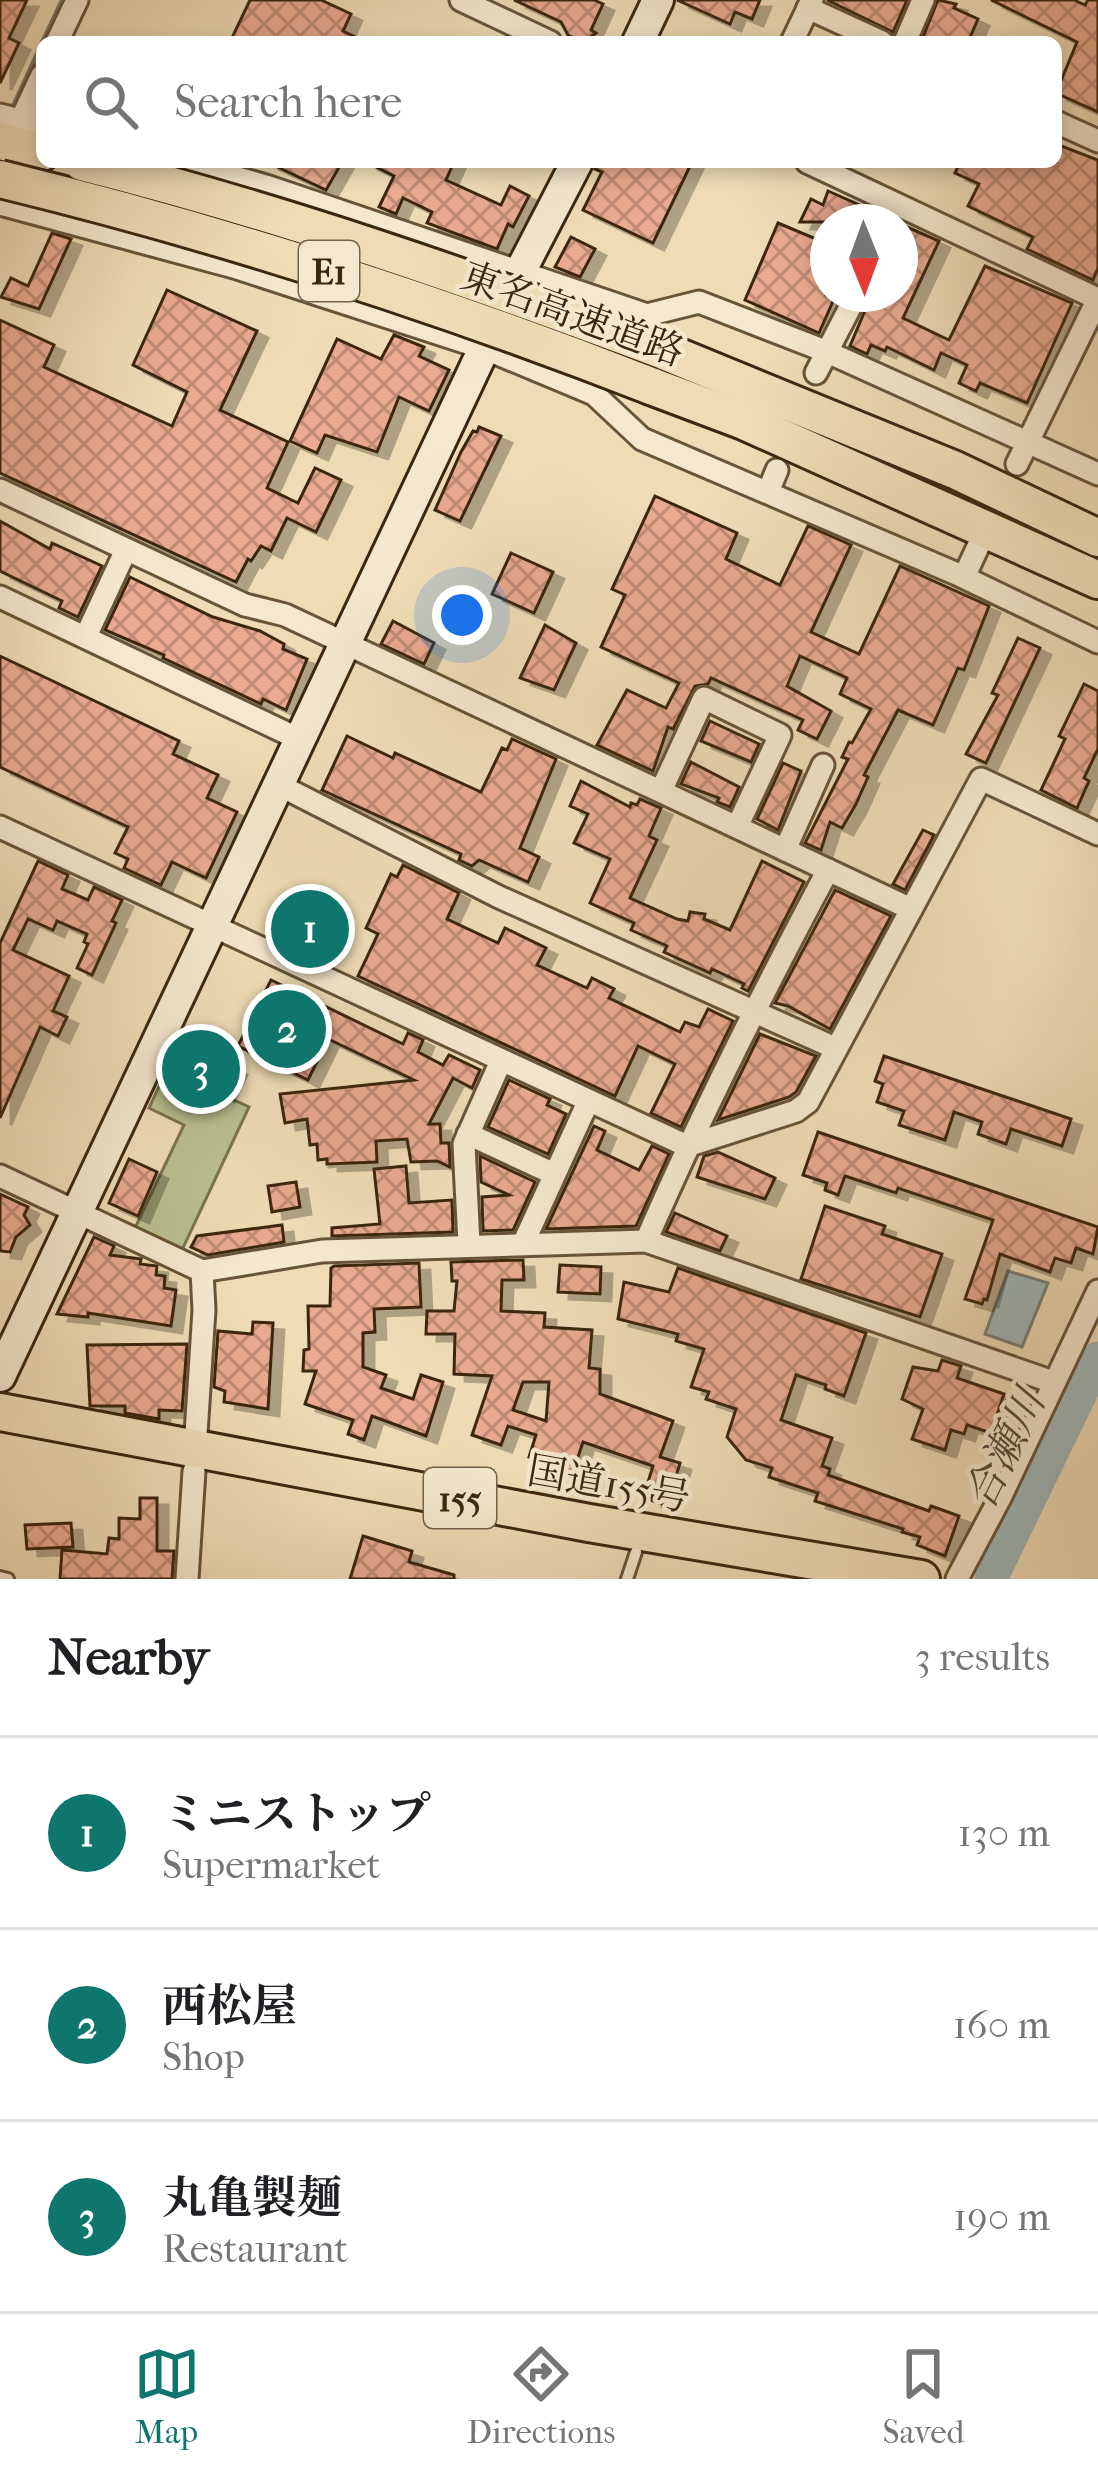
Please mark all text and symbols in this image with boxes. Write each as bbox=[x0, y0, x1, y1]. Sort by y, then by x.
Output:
search box bbox=[36, 36, 1062, 168]
icon: search bbox=[78, 69, 144, 135]
text: Search here bbox=[174, 76, 402, 129]
north arrow bbox=[810, 204, 918, 312]
road number: E1 bbox=[299, 241, 359, 301]
street label: 東名高速道路 bbox=[455, 252, 690, 376]
your location bbox=[432, 585, 492, 645]
pin: 1 bbox=[271, 884, 349, 974]
pin: 2 bbox=[248, 984, 326, 1074]
pin: 3 bbox=[162, 1024, 240, 1114]
water label: 合瀬川 bbox=[956, 1379, 1057, 1517]
street label: 国道155号 bbox=[524, 1447, 694, 1521]
road number: 155 bbox=[424, 1468, 496, 1528]
text: Nearby bbox=[48, 1627, 209, 1687]
text: 3 results bbox=[915, 1634, 1050, 1680]
text: ミニストップ bbox=[162, 1788, 431, 1841]
text: 1 bbox=[80, 1810, 94, 1856]
text: 130 m bbox=[958, 1810, 1050, 1856]
text: Supermarket bbox=[162, 1842, 381, 1888]
text: 西松屋 bbox=[162, 1980, 297, 2033]
text: 2 bbox=[77, 2002, 97, 2048]
text: 160 m bbox=[953, 2002, 1050, 2048]
text: Shop bbox=[162, 2034, 245, 2080]
text: 丸亀製麺 bbox=[162, 2172, 342, 2225]
text: 3 bbox=[79, 2194, 95, 2240]
text: 190 m bbox=[953, 2194, 1050, 2240]
text: Restaurant bbox=[162, 2226, 348, 2272]
tab: Map bbox=[134, 2341, 200, 2452]
tab: Directions bbox=[467, 2341, 615, 2452]
tab: Saved bbox=[883, 2341, 964, 2452]

